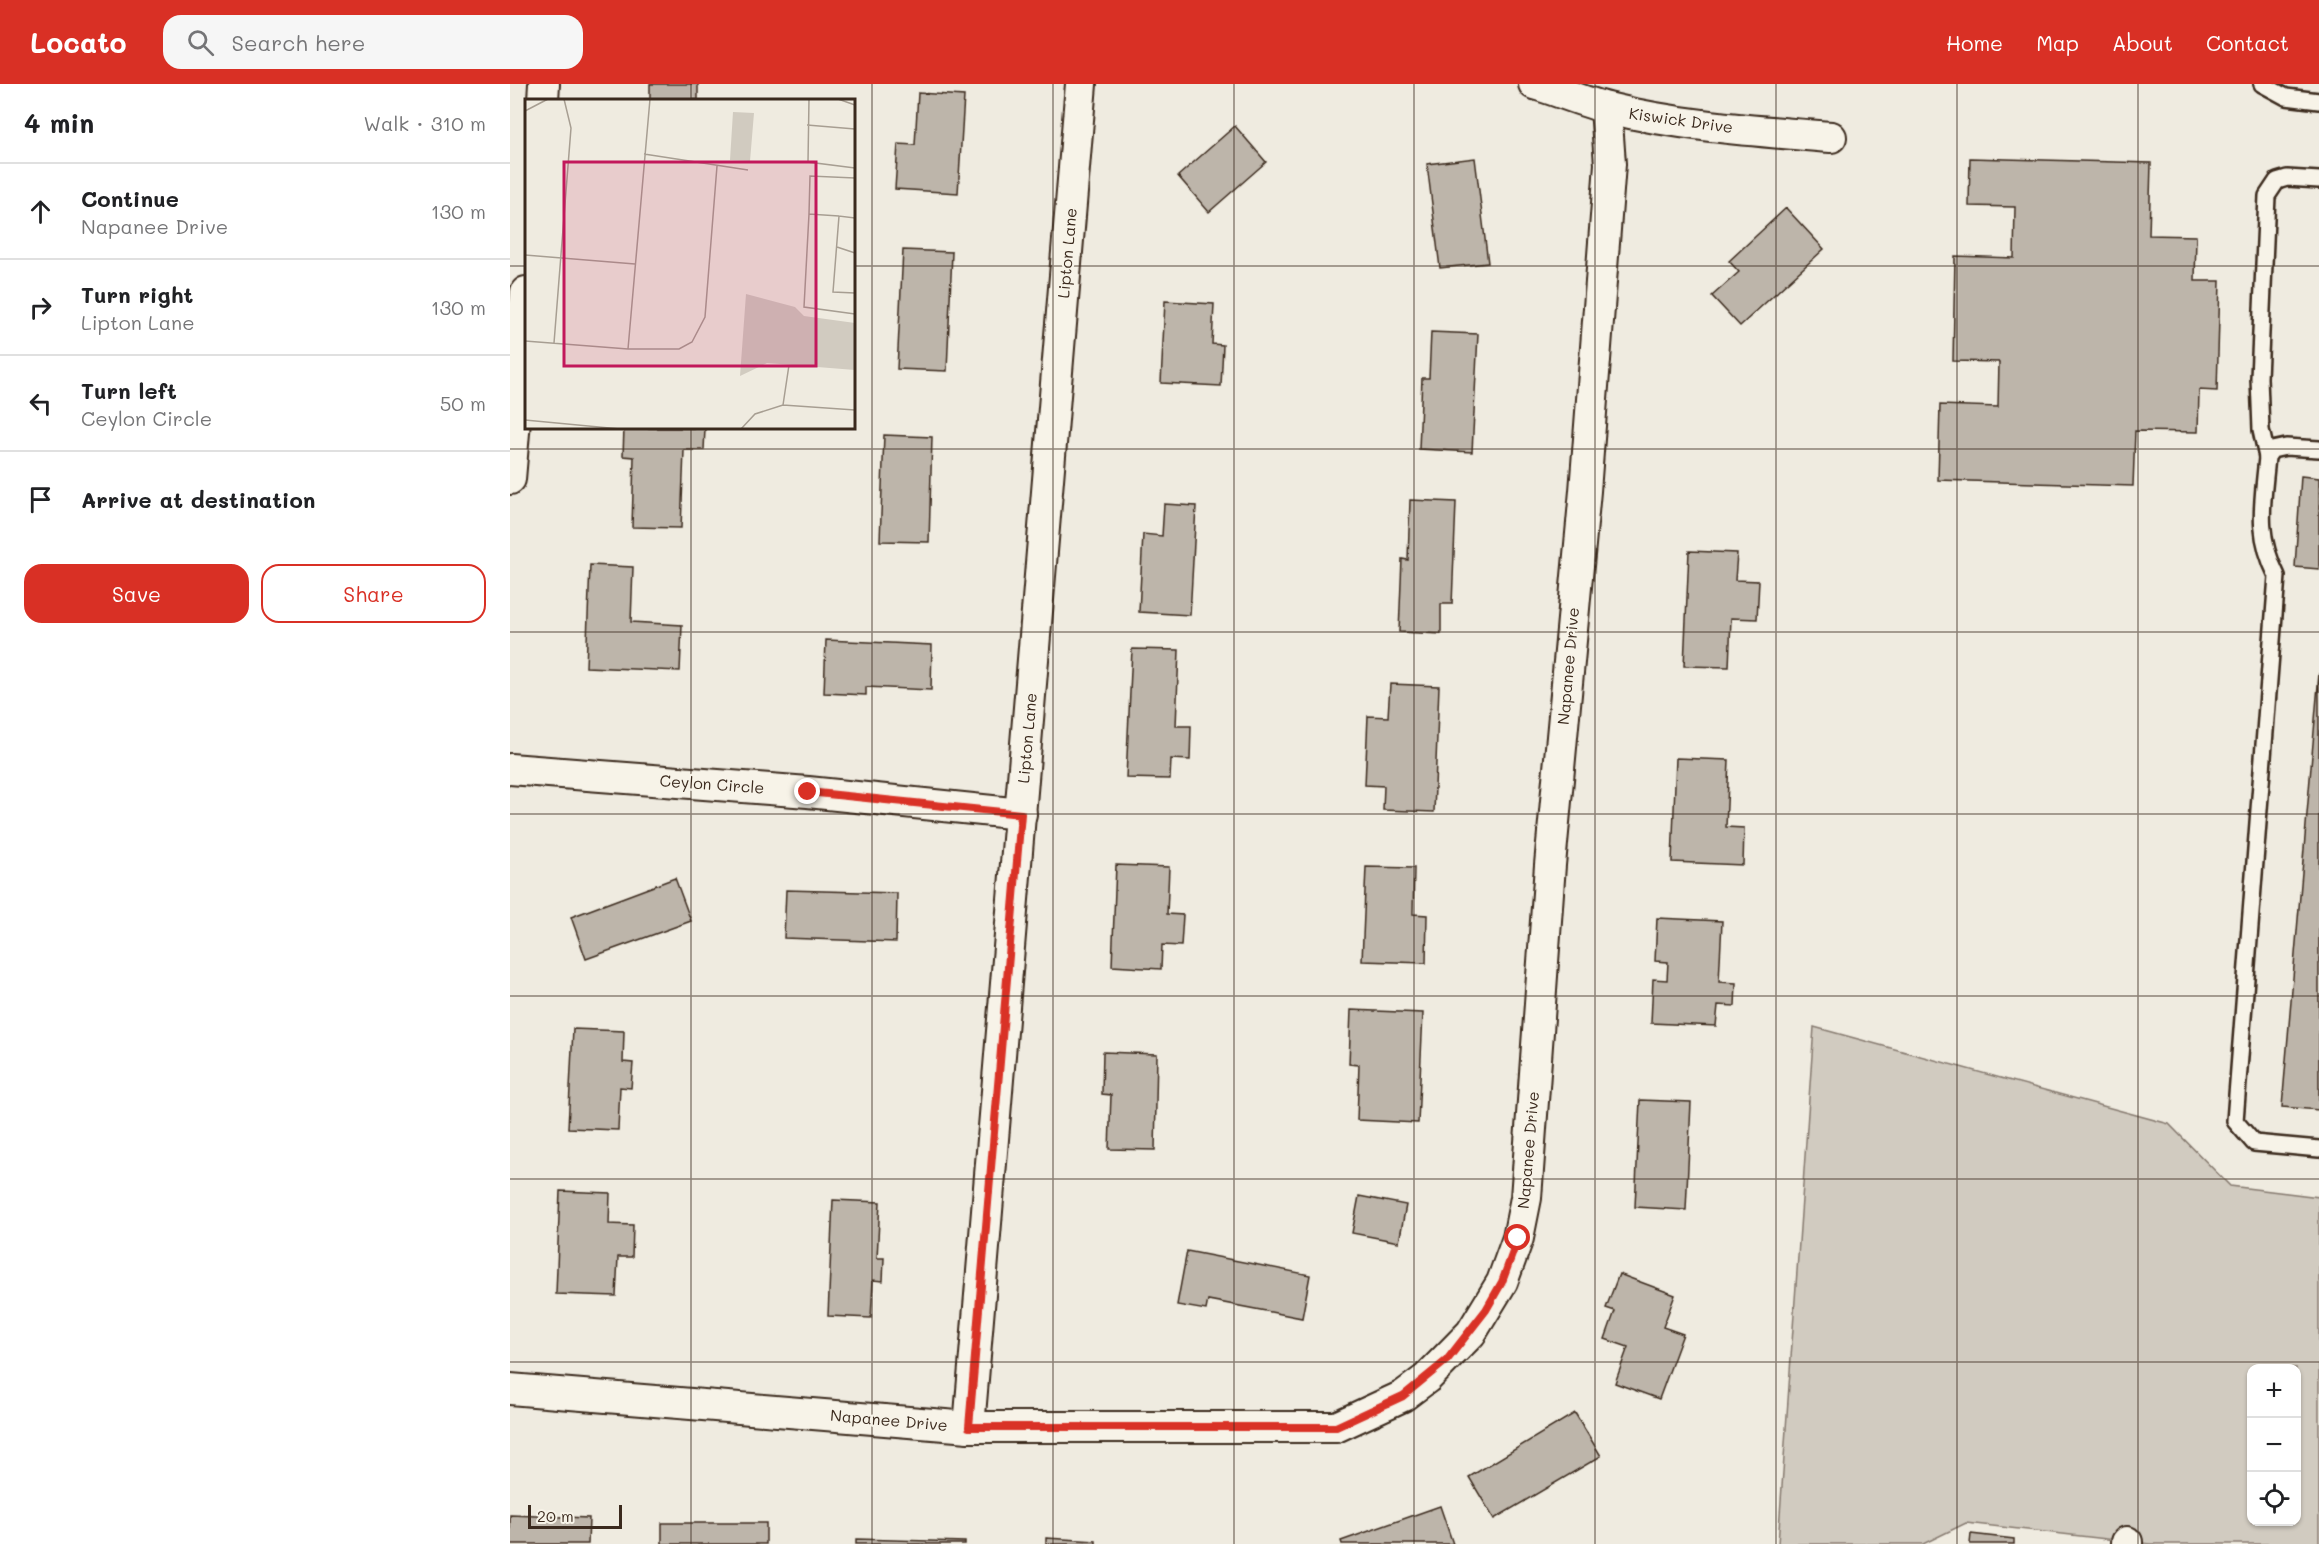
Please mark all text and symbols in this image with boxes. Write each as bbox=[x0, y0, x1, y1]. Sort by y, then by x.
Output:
search box bbox=[163, 15, 583, 69]
text: Locato bbox=[30, 24, 127, 60]
icon: search bbox=[184, 26, 217, 59]
text: Search here bbox=[232, 28, 365, 57]
text: Home bbox=[1946, 29, 2003, 56]
text: Map bbox=[2036, 29, 2079, 56]
text: About bbox=[2112, 29, 2173, 56]
text: Contact bbox=[2206, 29, 2289, 56]
inset map bbox=[525, 99, 855, 429]
street label: Kiswick Drive bbox=[1628, 102, 1735, 137]
text: 4 min bbox=[24, 106, 94, 140]
text: Walk · 310 m bbox=[363, 110, 486, 136]
text: Continue bbox=[81, 184, 179, 213]
icon: ahead bbox=[24, 195, 57, 228]
text: 130 m bbox=[431, 198, 486, 224]
street label: Lipton Lane bbox=[1052, 207, 1081, 299]
text: Napanee Drive bbox=[81, 213, 228, 239]
text: Turn right bbox=[81, 280, 193, 309]
icon: right bbox=[24, 291, 57, 324]
text: 130 m bbox=[431, 294, 486, 320]
text: Lipton Lane bbox=[81, 309, 195, 335]
text: Turn left bbox=[81, 376, 177, 405]
icon: left bbox=[24, 387, 57, 420]
text: 50 m bbox=[440, 390, 486, 416]
text: Ceylon Circle bbox=[81, 405, 212, 431]
icon: arrive bbox=[24, 483, 57, 516]
text: Arrive at destination bbox=[81, 485, 316, 514]
button: Save bbox=[24, 564, 249, 623]
button: Share bbox=[261, 564, 486, 623]
street label: Napanee Drive bbox=[1552, 606, 1583, 725]
street label: Lipton Lane bbox=[1012, 692, 1041, 784]
street label: Ceylon Circle bbox=[659, 769, 765, 798]
route end bbox=[794, 778, 820, 804]
street label: Napanee Drive bbox=[1512, 1090, 1543, 1209]
route start bbox=[1504, 1224, 1530, 1250]
map controls bbox=[2247, 1364, 2301, 1526]
button: + bbox=[2247, 1364, 2301, 1418]
street label: Napanee Drive bbox=[830, 1404, 949, 1435]
button: − bbox=[2247, 1418, 2301, 1472]
button: locate bbox=[2247, 1472, 2301, 1526]
scale bar bbox=[528, 1502, 622, 1530]
text: 20 m bbox=[537, 1505, 574, 1526]

